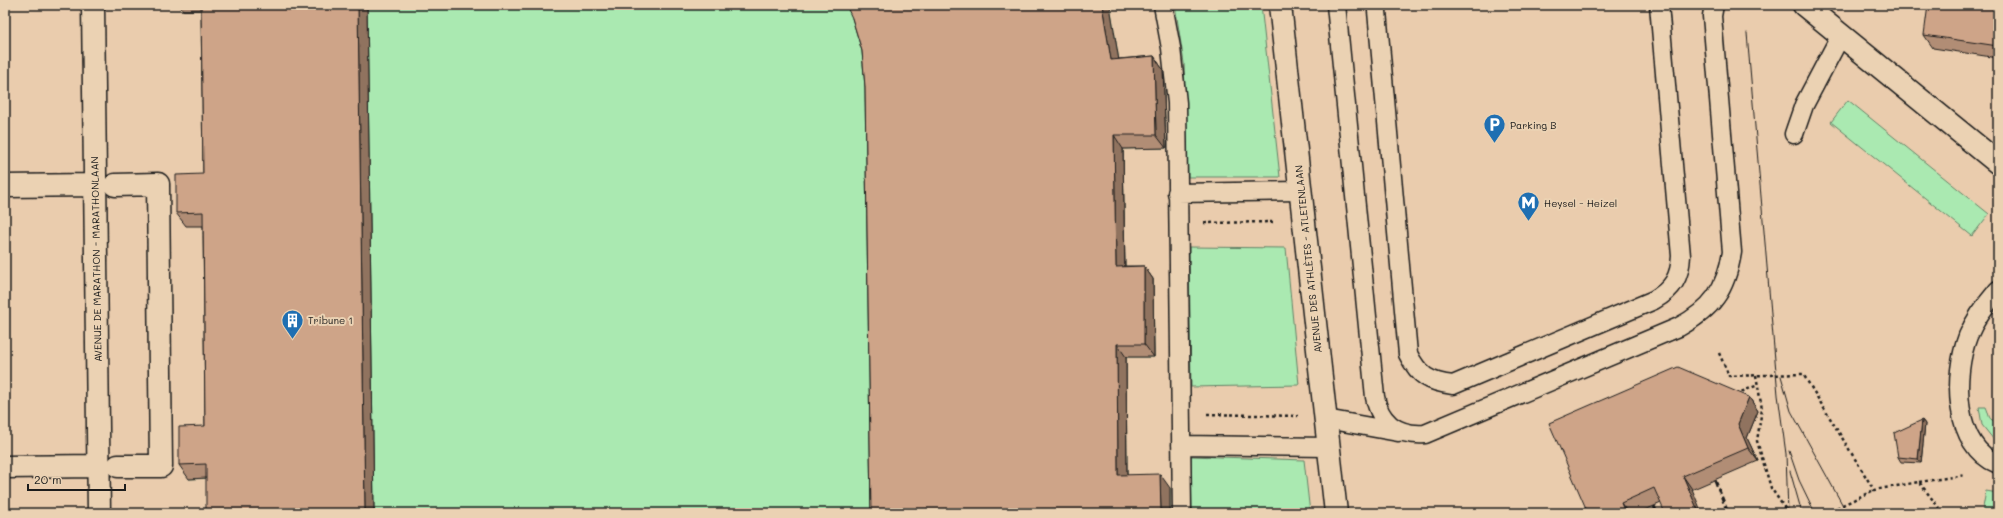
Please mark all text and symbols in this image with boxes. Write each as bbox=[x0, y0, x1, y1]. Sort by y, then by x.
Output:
parking icon: Parking B bbox=[1482, 112, 1508, 145]
place label: Parking B bbox=[1510, 118, 1556, 132]
street label: AVENUE DE MARATHON - MARATHONLAAN bbox=[87, 156, 105, 362]
street label: AVENUE DES ATHLÈTES - ATLETENLAAN bbox=[1291, 164, 1325, 354]
metro station icon: Heysel - Heizel bbox=[1516, 190, 1542, 223]
place label: Heysel - Heizel bbox=[1544, 196, 1617, 210]
building icon: Tribune 1 bbox=[280, 307, 306, 340]
place label: Tribune 1 bbox=[308, 313, 353, 327]
scale bar bbox=[28, 466, 125, 492]
text: 20 m bbox=[34, 471, 62, 487]

